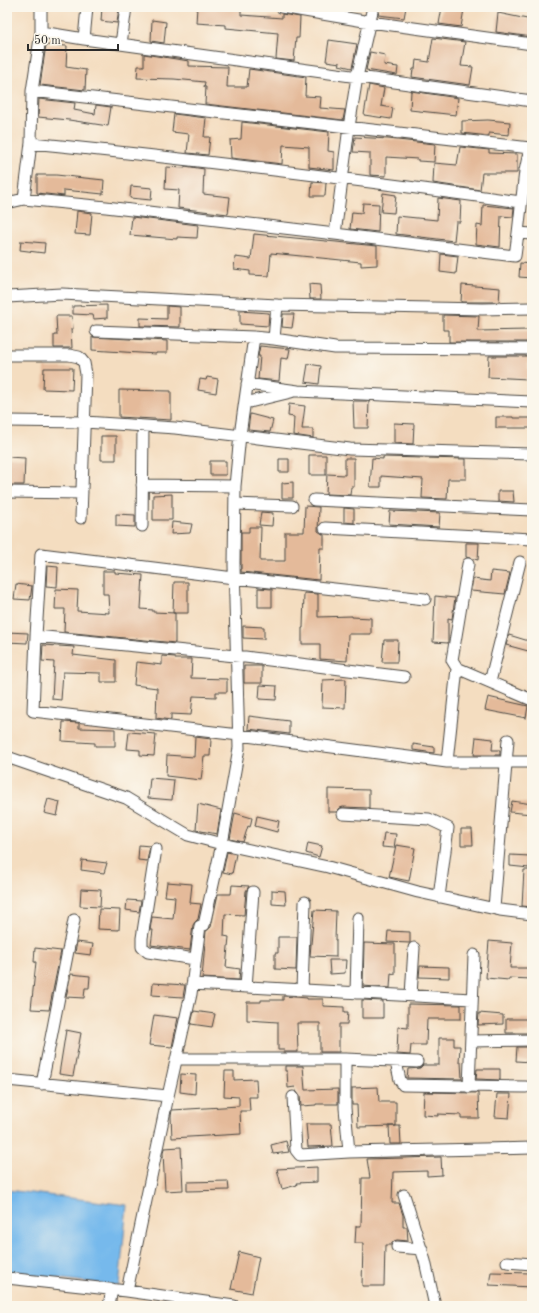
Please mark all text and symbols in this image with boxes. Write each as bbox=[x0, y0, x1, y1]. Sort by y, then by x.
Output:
scale bar bbox=[28, 26, 118, 52]
text: 50 m bbox=[34, 34, 61, 47]

